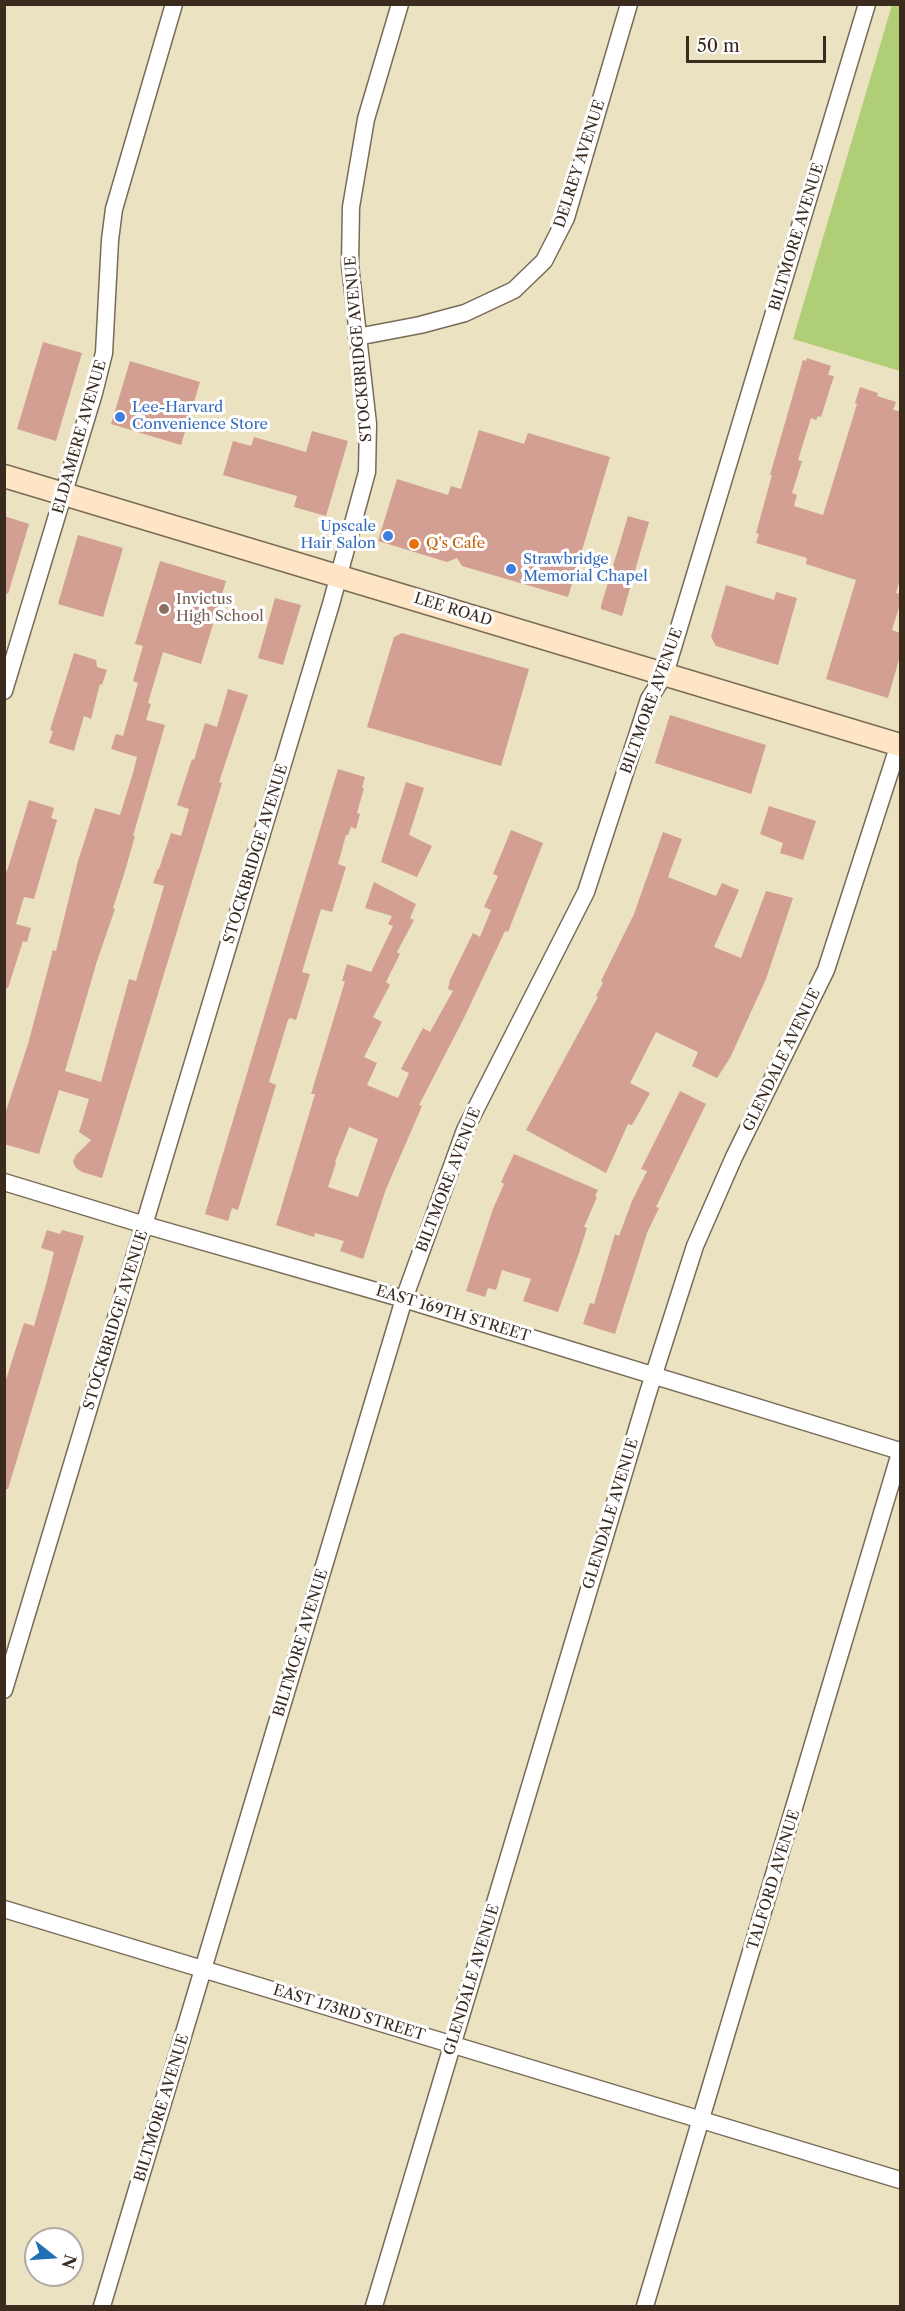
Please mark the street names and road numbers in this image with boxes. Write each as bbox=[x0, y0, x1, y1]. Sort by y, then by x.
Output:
street label: DELREY AVENUE bbox=[551, 98, 609, 230]
street label: BILTMORE AVENUE bbox=[766, 161, 828, 313]
street label: STOCKBRIDGE AVENUE bbox=[342, 255, 376, 443]
street label: ELDAMERE AVENUE bbox=[49, 358, 111, 516]
street label: LEE ROAD bbox=[412, 590, 494, 630]
street label: BILTMORE AVENUE bbox=[617, 626, 687, 776]
street label: STOCKBRIDGE AVENUE bbox=[220, 762, 292, 946]
street label: GLENDALE AVENUE bbox=[740, 986, 824, 1134]
street label: BILTMORE AVENUE bbox=[413, 1105, 485, 1255]
street label: STOCKBRIDGE AVENUE bbox=[80, 1228, 152, 1412]
street label: EAST 169TH STREET bbox=[374, 1282, 532, 1346]
street label: GLENDALE AVENUE bbox=[579, 1436, 643, 1592]
street label: BILTMORE AVENUE bbox=[270, 1567, 332, 1719]
street label: TALFORD AVENUE bbox=[744, 1808, 804, 1952]
street label: GLENDALE AVENUE bbox=[440, 1902, 504, 2058]
street label: EAST 173RD STREET bbox=[271, 1981, 427, 2045]
street label: BILTMORE AVENUE bbox=[131, 2032, 193, 2184]

